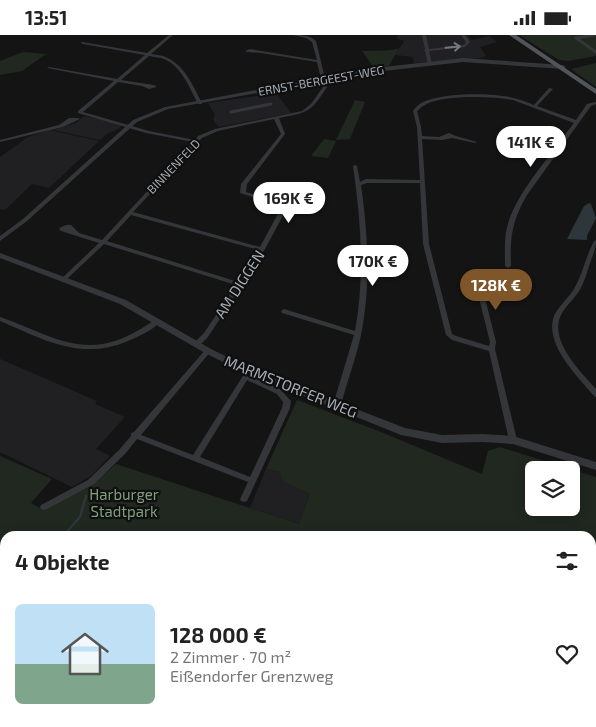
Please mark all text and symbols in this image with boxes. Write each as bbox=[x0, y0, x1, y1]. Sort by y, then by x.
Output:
text: 13:51 bbox=[25, 6, 68, 29]
one-way arrow bbox=[445, 43, 461, 52]
street label: ERNST-BERGEEST-WEG bbox=[257, 62, 385, 98]
pin: 141K € bbox=[490, 125, 572, 168]
text: 141K € bbox=[507, 132, 555, 151]
street label: BINNENFELD bbox=[144, 136, 202, 196]
pin: 169K € bbox=[248, 181, 330, 224]
text: 169K € bbox=[264, 188, 314, 207]
pin: 170K € bbox=[332, 245, 414, 287]
street label: AM DIGGEN bbox=[210, 247, 268, 321]
text: 170K € bbox=[348, 251, 398, 270]
pin: 128K € bbox=[455, 269, 537, 311]
text: 128K € bbox=[471, 275, 521, 294]
street label: MARMSTORFER WEG bbox=[222, 351, 360, 421]
map controls bbox=[525, 461, 580, 516]
button: layers bbox=[525, 461, 580, 516]
park label: Harburger Stadtpark bbox=[89, 485, 159, 520]
icon: filters bbox=[553, 547, 581, 575]
text: 4 Objekte bbox=[15, 549, 110, 574]
text: 128 000 € bbox=[170, 622, 267, 647]
icon: home bbox=[55, 624, 115, 684]
icon: heart bbox=[553, 640, 581, 668]
text: 2 Zimmer · 70 m² bbox=[170, 647, 291, 666]
text: Eißendorfer Grenzweg bbox=[170, 666, 333, 685]

